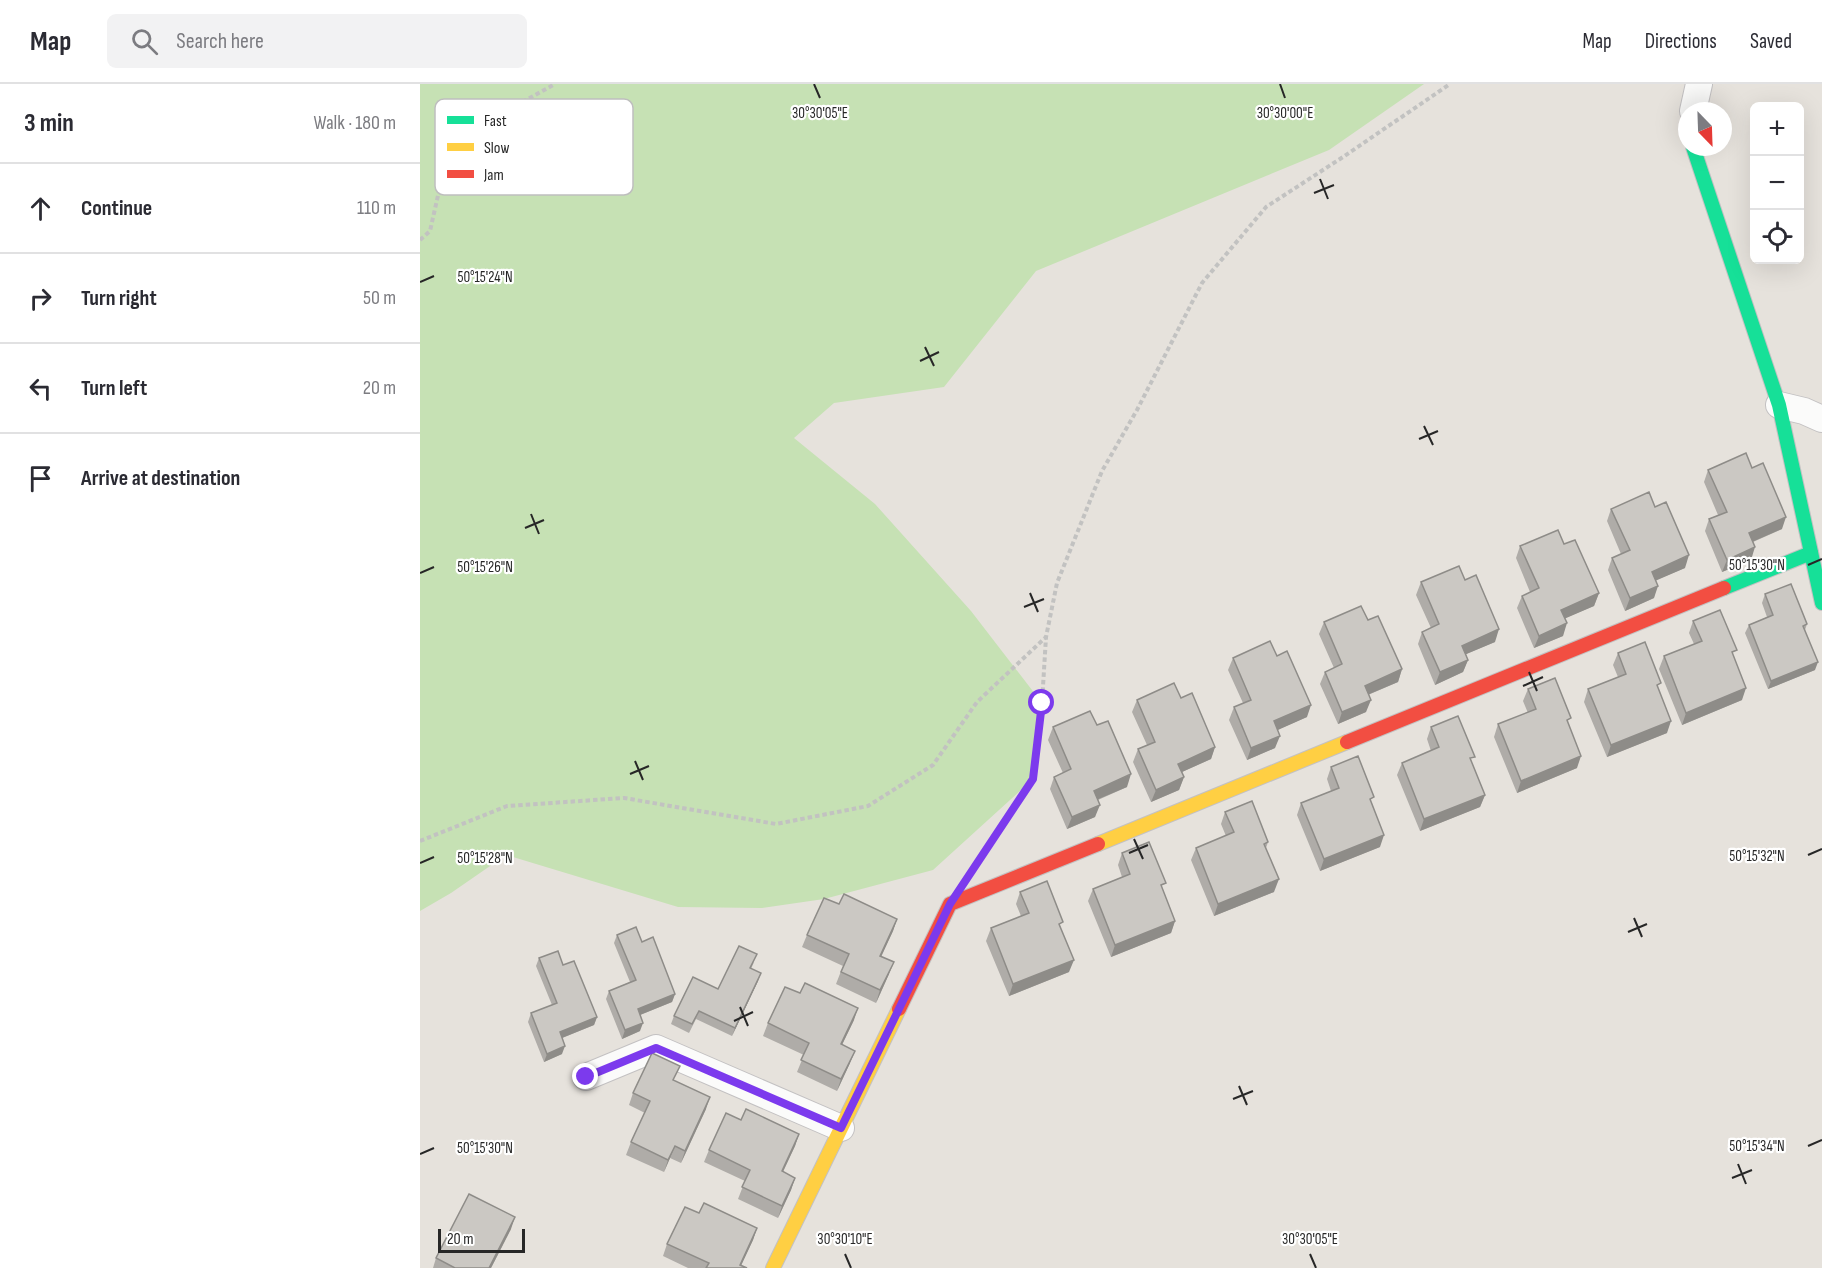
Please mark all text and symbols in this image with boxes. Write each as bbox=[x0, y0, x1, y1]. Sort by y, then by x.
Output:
search box bbox=[107, 14, 527, 68]
text: Map bbox=[30, 25, 71, 58]
icon: search bbox=[128, 25, 161, 58]
text: Search here bbox=[176, 28, 264, 55]
text: Map bbox=[1582, 29, 1612, 54]
text: Directions bbox=[1645, 29, 1717, 54]
text: Saved bbox=[1750, 29, 1792, 54]
legend bbox=[435, 99, 633, 195]
north arrow bbox=[1678, 102, 1732, 156]
map controls bbox=[1750, 102, 1804, 264]
button: + bbox=[1750, 102, 1804, 156]
text: 30°30'05"E bbox=[792, 104, 848, 123]
text: 30°30'00"E bbox=[1257, 104, 1313, 123]
text: 3 min bbox=[24, 108, 74, 139]
text: Walk · 180 m bbox=[313, 111, 396, 135]
text: Fast bbox=[484, 112, 507, 131]
text: Slow bbox=[484, 139, 509, 158]
button: − bbox=[1750, 156, 1804, 210]
text: Jam bbox=[483, 166, 504, 185]
icon: ahead bbox=[24, 192, 57, 225]
text: Continue bbox=[81, 195, 152, 222]
text: 110 m bbox=[357, 196, 396, 220]
button: locate bbox=[1750, 210, 1804, 264]
text: 50°15'24"N bbox=[457, 268, 513, 287]
icon: right bbox=[24, 282, 57, 315]
text: Turn right bbox=[81, 285, 157, 312]
text: 50 m bbox=[363, 286, 396, 310]
icon: left bbox=[24, 372, 57, 405]
text: Turn left bbox=[81, 375, 147, 402]
text: 20 m bbox=[363, 376, 396, 400]
icon: arrive bbox=[24, 462, 57, 495]
text: Arrive at destination bbox=[81, 465, 240, 492]
text: 50°15'30"N bbox=[1729, 556, 1785, 575]
text: 50°15'26"N bbox=[457, 558, 513, 577]
route start bbox=[1028, 689, 1054, 715]
text: 50°15'32"N bbox=[1729, 847, 1785, 866]
text: 50°15'28"N bbox=[457, 849, 513, 868]
route end bbox=[572, 1063, 598, 1089]
text: 50°15'34"N bbox=[1729, 1137, 1785, 1156]
text: 50°15'30"N bbox=[457, 1139, 513, 1158]
scale bar bbox=[438, 1226, 525, 1254]
text: 20 m bbox=[447, 1230, 474, 1249]
text: 30°30'10"E bbox=[817, 1230, 873, 1249]
text: 30°30'05"E bbox=[1282, 1230, 1338, 1249]

